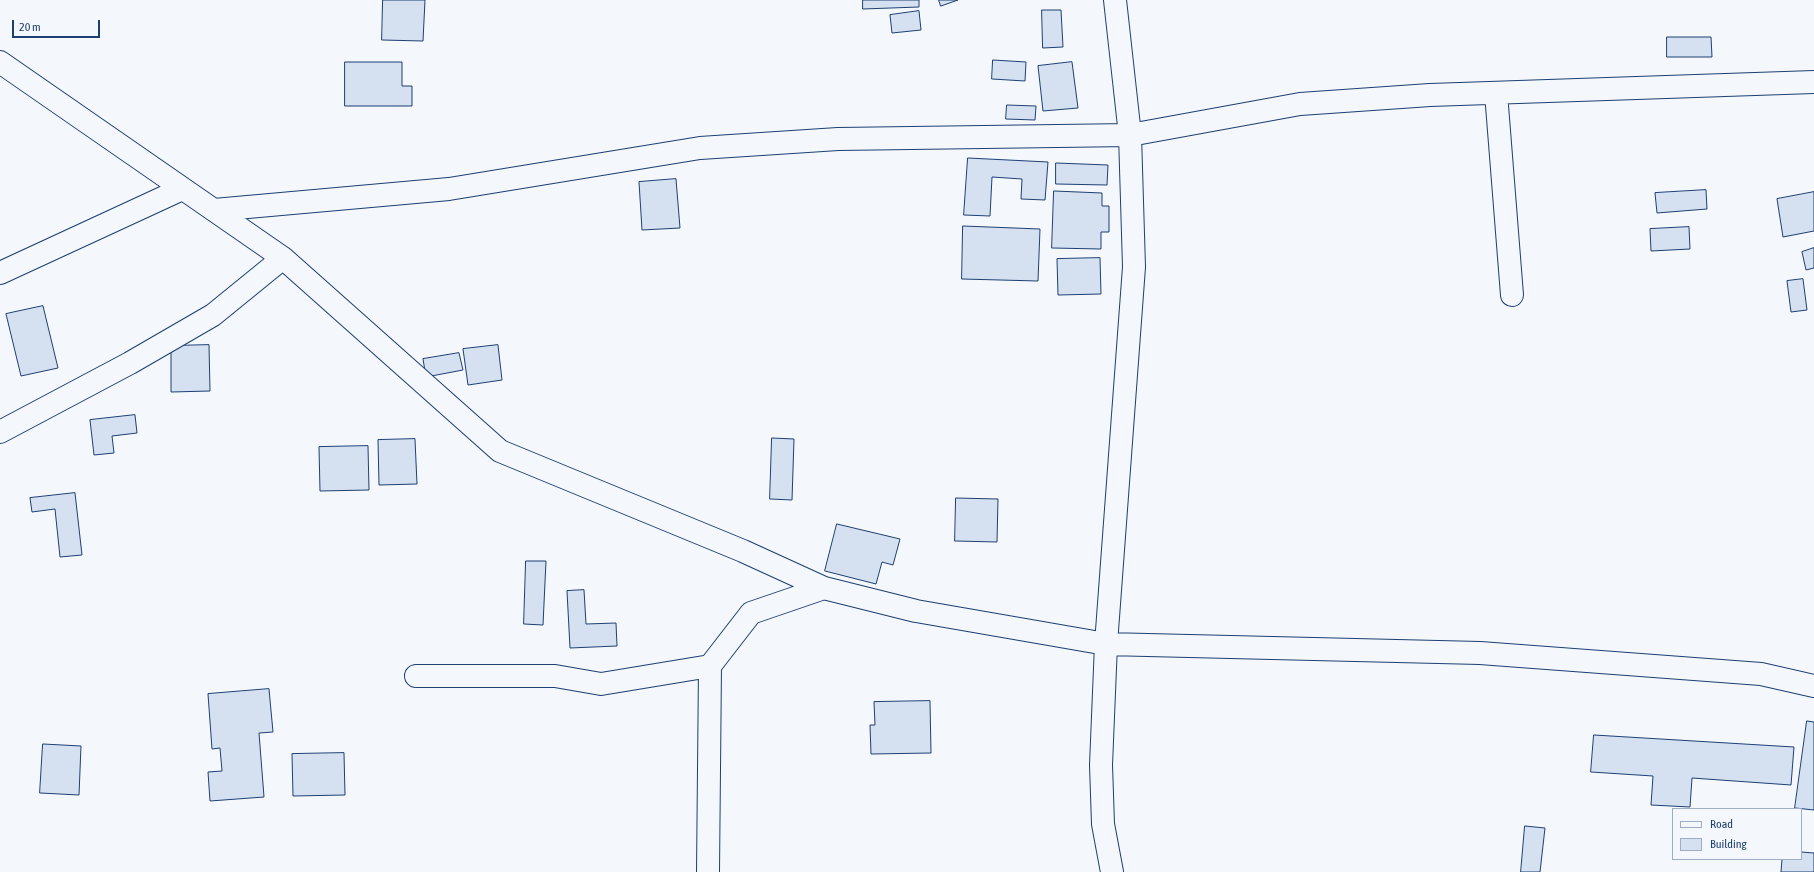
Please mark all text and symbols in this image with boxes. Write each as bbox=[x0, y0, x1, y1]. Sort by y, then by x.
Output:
scale bar bbox=[14, 12, 102, 38]
text: 20 m bbox=[19, 20, 41, 34]
legend bbox=[1672, 808, 1802, 860]
text: Road bbox=[1710, 817, 1733, 831]
text: Building bbox=[1710, 837, 1747, 851]

